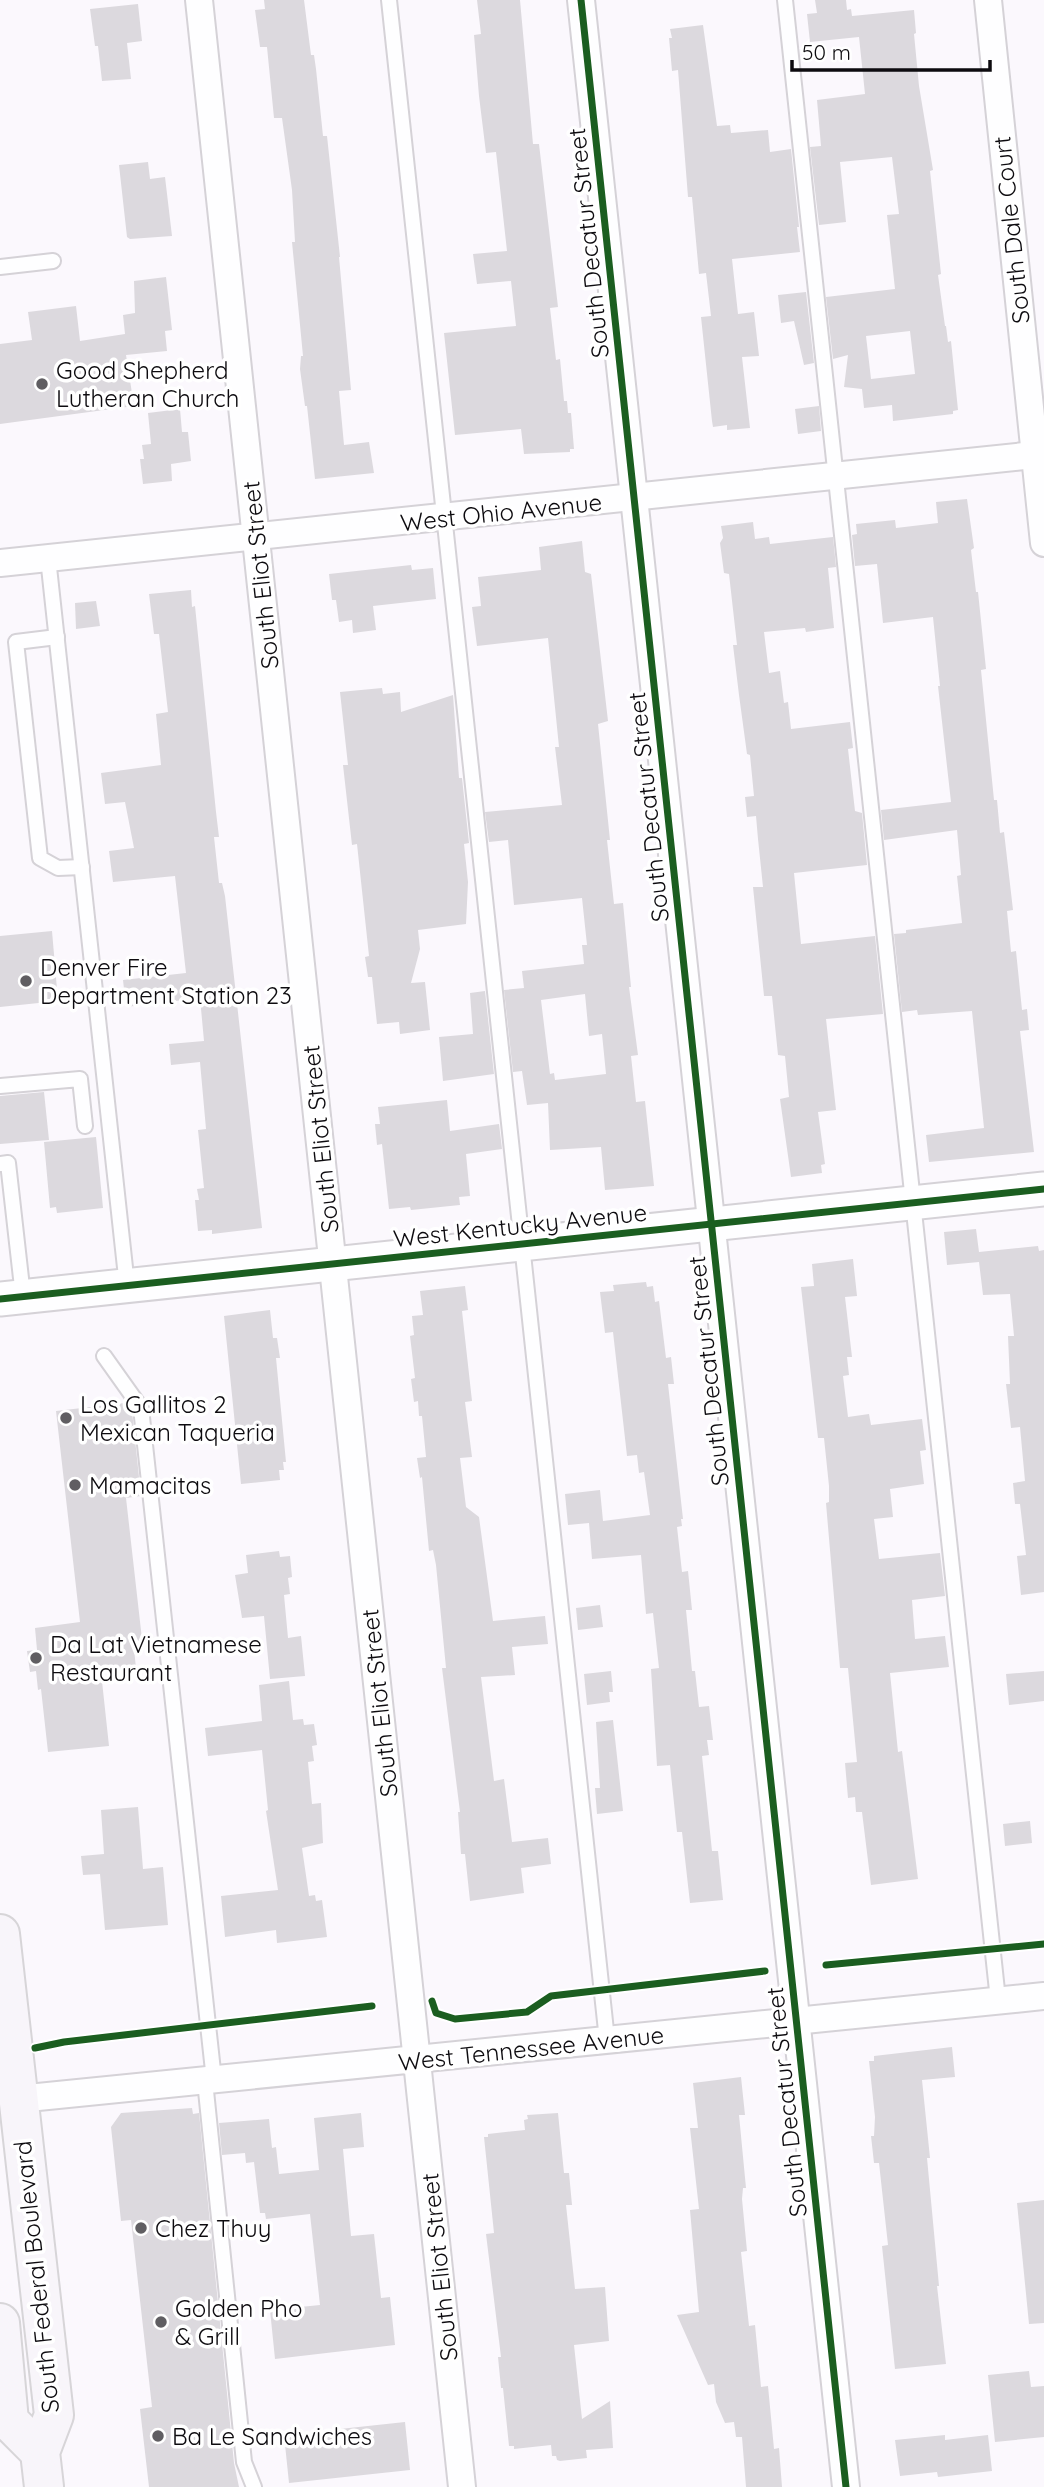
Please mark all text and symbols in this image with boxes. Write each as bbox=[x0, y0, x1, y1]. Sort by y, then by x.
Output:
scale bar bbox=[792, 28, 990, 72]
text: 50 m bbox=[802, 39, 851, 65]
street label: South Decatur Street bbox=[561, 127, 615, 359]
street label: South Dale Court bbox=[986, 135, 1036, 325]
place label: Good Shepherd Lutheran Church bbox=[56, 355, 239, 413]
marker: Good Shepherd Lutheran Church bbox=[34, 376, 50, 392]
street label: South Eliot Street bbox=[235, 479, 285, 671]
street label: West Ohio Avenue bbox=[399, 486, 603, 538]
street label: South Decatur Street bbox=[621, 691, 675, 923]
place label: Denver Fire Department Station 23 bbox=[40, 952, 292, 1010]
marker: Denver Fire Department Station 23 bbox=[18, 973, 34, 989]
street label: South Eliot Street bbox=[295, 1043, 345, 1235]
street label: West Kentucky Avenue bbox=[392, 1197, 648, 1253]
street label: South Decatur Street bbox=[681, 1255, 735, 1487]
place label: Los Gallitos 2 Mexican Taqueria bbox=[80, 1389, 275, 1447]
marker: Los Gallitos 2 Mexican Taqueria bbox=[58, 1410, 74, 1426]
place label: Mamacitas bbox=[89, 1470, 211, 1500]
marker: Mamacitas bbox=[67, 1477, 83, 1493]
street label: South Eliot Street bbox=[354, 1607, 404, 1799]
place label: Da Lat Vietnamese Restaurant bbox=[50, 1629, 262, 1687]
marker: Da Lat Vietnamese Restaurant bbox=[28, 1650, 44, 1666]
street label: South Decatur Street bbox=[759, 1986, 813, 2218]
street label: West Tennessee Avenue bbox=[397, 2019, 665, 2077]
street label: South Federal Boulevard bbox=[7, 2140, 65, 2414]
street label: South Eliot Street bbox=[414, 2171, 464, 2363]
place label: Chez Thuy bbox=[155, 2213, 271, 2243]
marker: Chez Thuy bbox=[133, 2220, 149, 2236]
place label: Golden Pho & Grill bbox=[175, 2293, 302, 2351]
marker: Golden Pho & Grill bbox=[153, 2314, 169, 2330]
place label: Ba Le Sandwiches bbox=[172, 2421, 372, 2451]
marker: Ba Le Sandwiches bbox=[150, 2428, 166, 2444]

